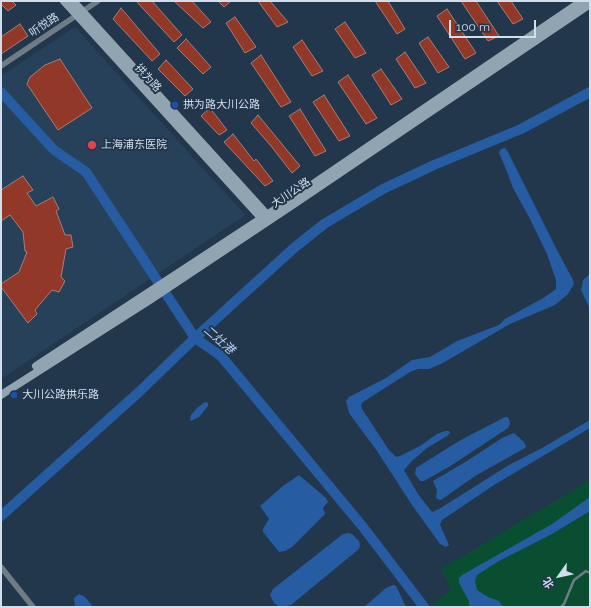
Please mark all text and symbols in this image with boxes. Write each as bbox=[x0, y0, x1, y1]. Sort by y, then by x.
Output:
street label: 听悦路 bbox=[27, 10, 61, 40]
scale bar bbox=[451, 12, 538, 38]
text: 100 m bbox=[456, 20, 490, 34]
street label: 拱为路 bbox=[132, 61, 164, 95]
place label: 拱为路大川公路 bbox=[183, 98, 260, 112]
marker: 拱为路大川公路 bbox=[170, 100, 180, 110]
place label: 上海浦东医院 bbox=[101, 138, 167, 152]
marker: 上海浦东医院 bbox=[86, 139, 98, 151]
street label: 大川公路 bbox=[269, 175, 313, 211]
water label: 二灶港 bbox=[201, 323, 237, 357]
place label: 大川公路拱乐路 bbox=[22, 388, 99, 402]
marker: 大川公路拱乐路 bbox=[9, 390, 19, 400]
north arrow bbox=[539, 556, 579, 596]
text: 北 bbox=[540, 575, 557, 591]

